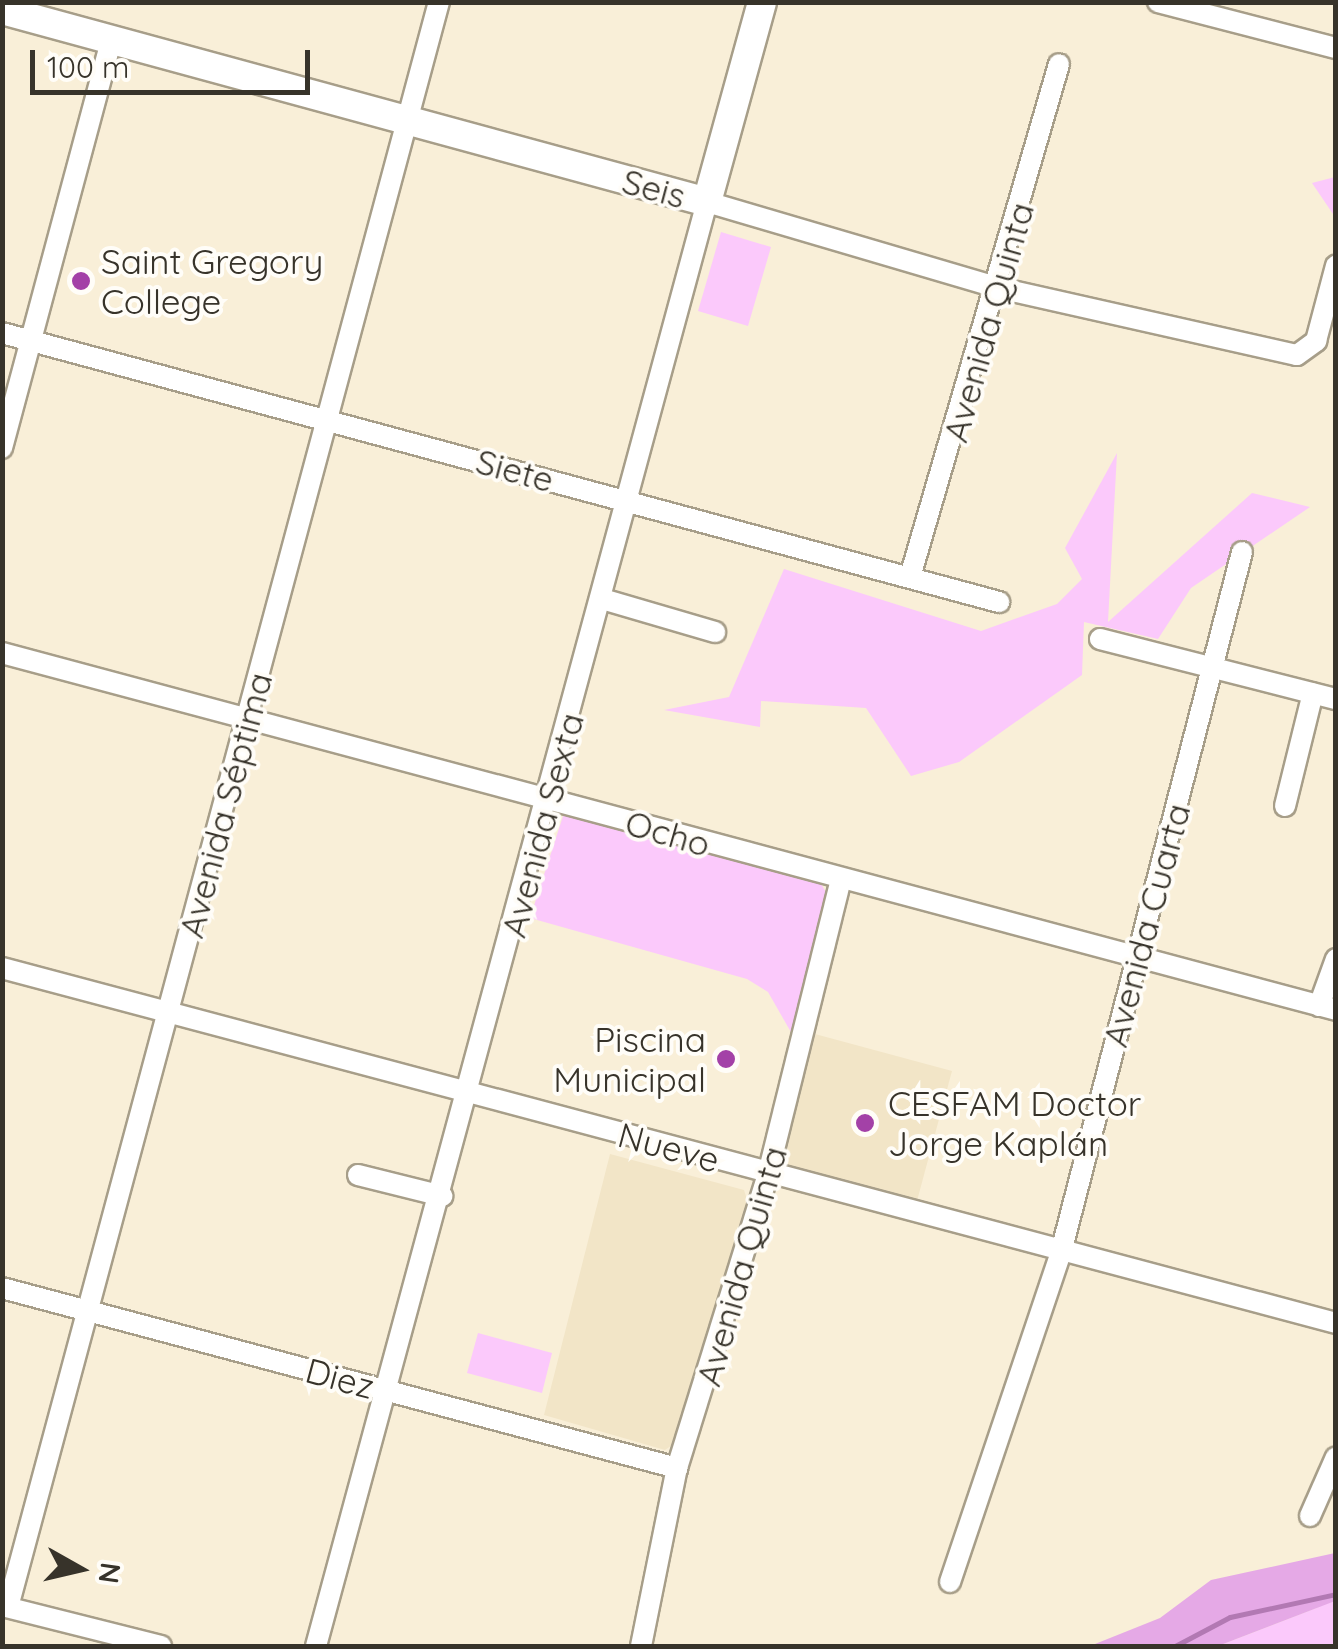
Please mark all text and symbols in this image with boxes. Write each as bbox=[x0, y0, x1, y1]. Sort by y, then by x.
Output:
scale bar bbox=[35, 30, 315, 92]
text: 100 m bbox=[47, 48, 129, 86]
street label: Seis bbox=[618, 160, 690, 216]
street label: Avenida Quinta bbox=[934, 197, 1042, 447]
place label: Saint Gregory College bbox=[101, 240, 323, 322]
marker: Saint Gregory College bbox=[70, 270, 92, 292]
street label: Siete bbox=[472, 440, 558, 500]
street label: Avenida Séptima bbox=[169, 668, 281, 942]
street label: Avenida Sexta bbox=[492, 708, 592, 942]
street label: Avenida Cuarta bbox=[1093, 799, 1199, 1051]
street label: Ocho bbox=[621, 801, 715, 865]
place label: Piscina Municipal bbox=[553, 1018, 706, 1100]
marker: Piscina Municipal bbox=[715, 1048, 737, 1070]
place label: CESFAM Doctor Jorge Kaplán bbox=[888, 1082, 1141, 1164]
marker: CESFAM Doctor Jorge Kaplán bbox=[852, 1110, 878, 1136]
street label: Nueve bbox=[614, 1113, 724, 1181]
street label: Avenida Quinta bbox=[687, 1141, 795, 1391]
street label: Diez bbox=[301, 1349, 379, 1407]
north arrow bbox=[30, 1519, 130, 1619]
text: N bbox=[91, 1561, 129, 1586]

